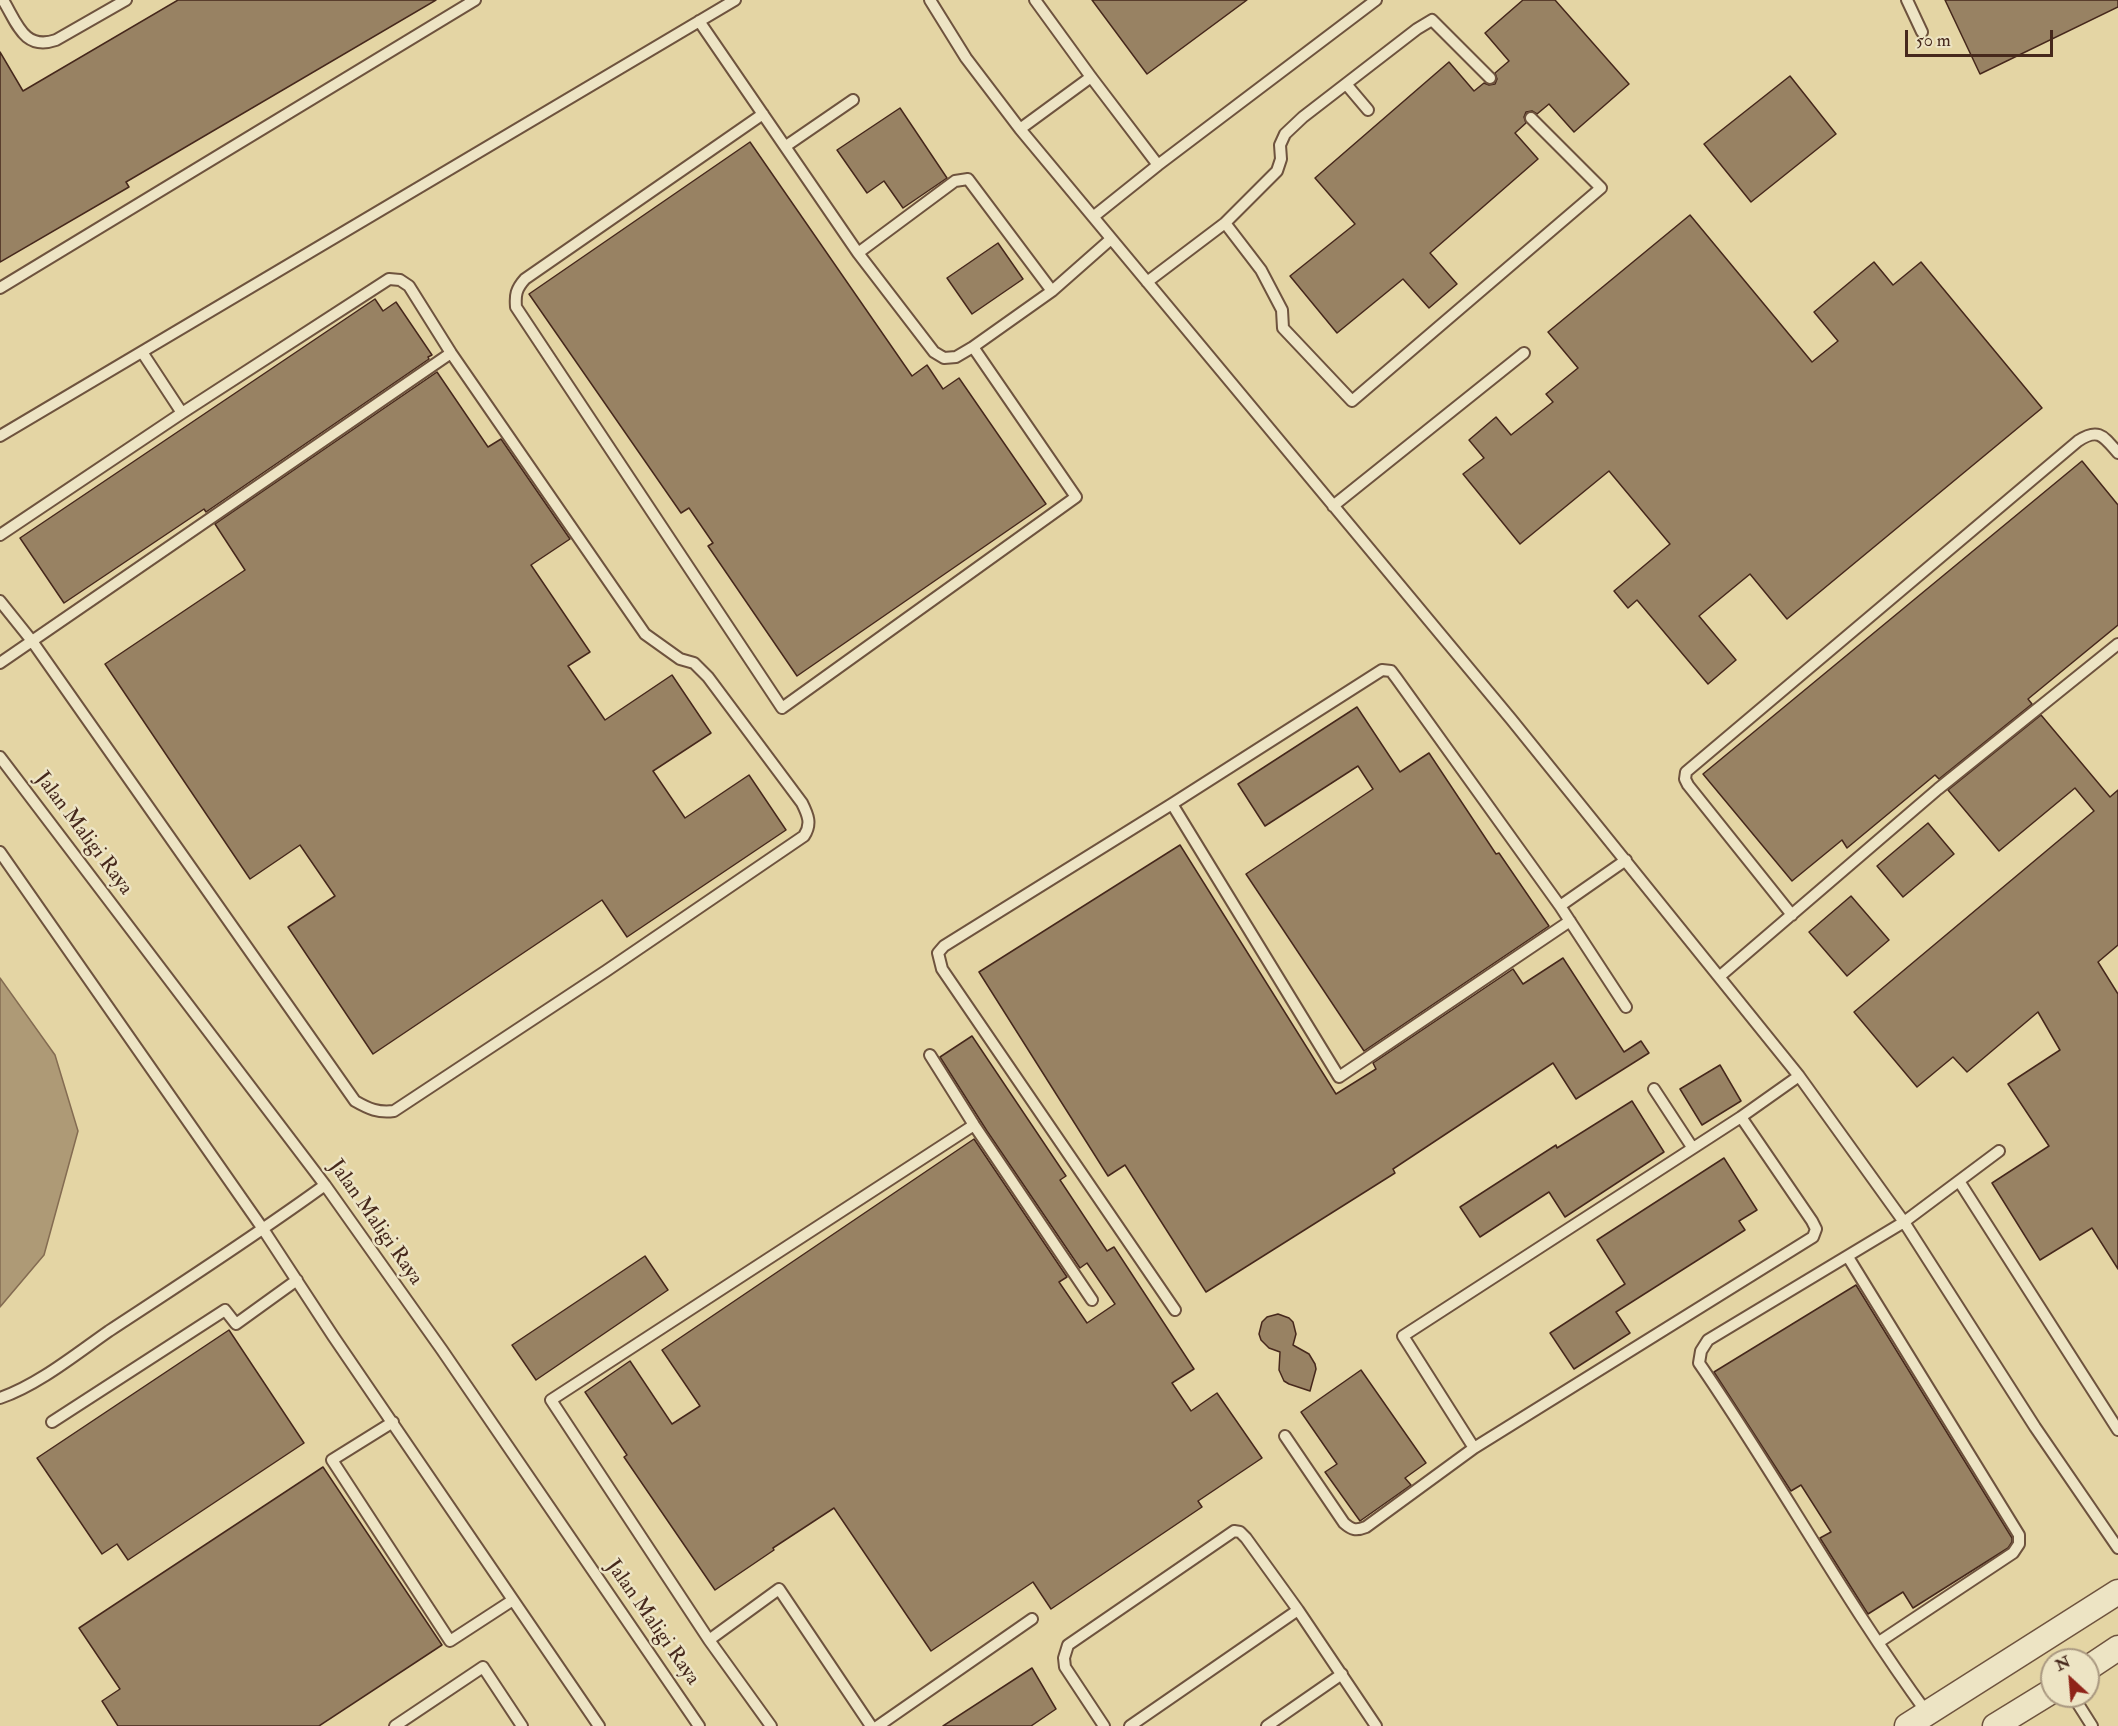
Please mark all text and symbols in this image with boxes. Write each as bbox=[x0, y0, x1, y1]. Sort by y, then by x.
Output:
scale bar bbox=[1908, 18, 2056, 56]
text: 50 m bbox=[1916, 29, 1951, 52]
street label: Jalan Maligi Raya bbox=[29, 768, 137, 900]
street label: Jalan Maligi Raya bbox=[322, 1155, 428, 1291]
street label: Jalan Maligi Raya bbox=[599, 1555, 705, 1691]
north arrow bbox=[2040, 1648, 2100, 1708]
text: N bbox=[2052, 1651, 2074, 1676]

